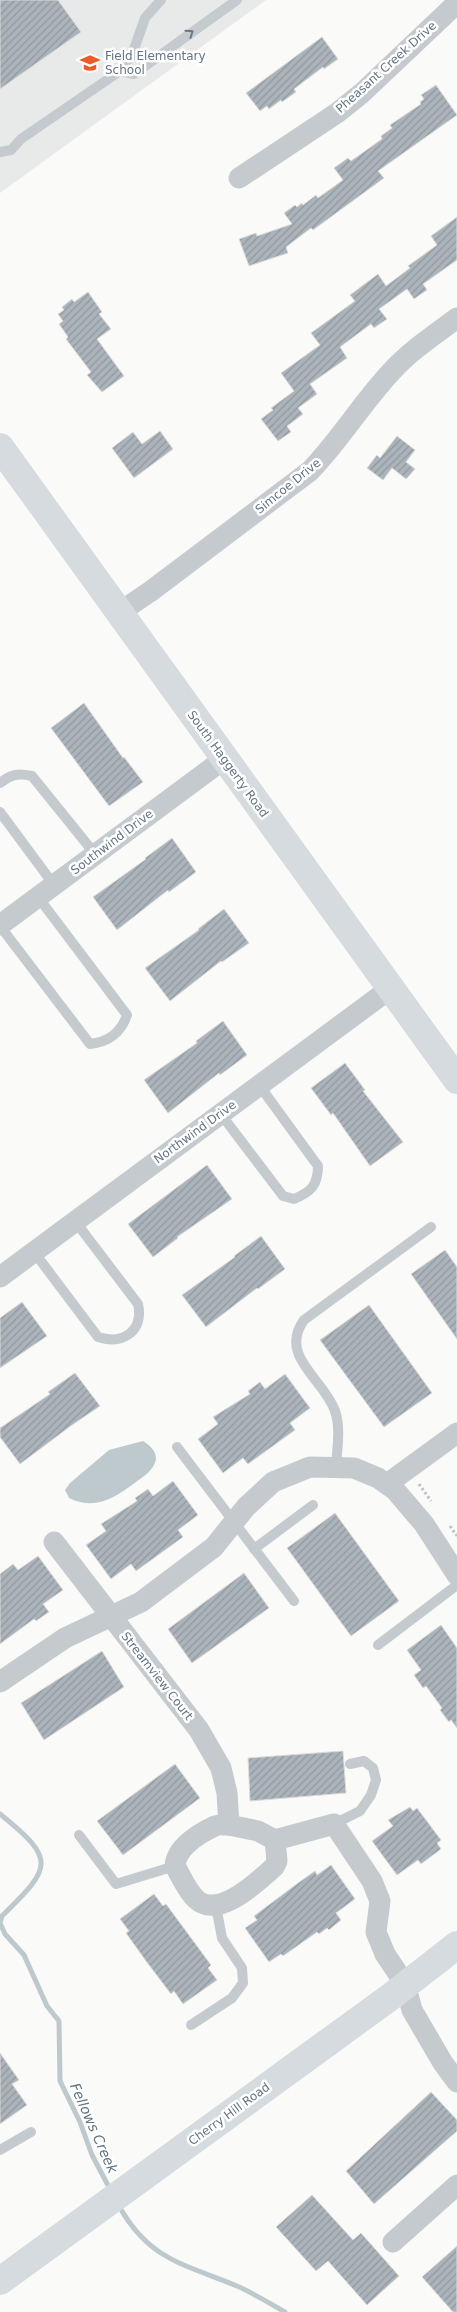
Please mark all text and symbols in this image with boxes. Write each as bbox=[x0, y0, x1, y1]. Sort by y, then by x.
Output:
street label: Pheasant Creek Drive bbox=[333, 18, 439, 116]
one-way arrow bbox=[185, 30, 194, 39]
place label: Field Elementary School bbox=[105, 49, 206, 77]
school or university icon: Field Elementary School bbox=[79, 52, 101, 74]
street label: Simcoe Drive bbox=[253, 455, 323, 517]
street label: South Haggerty Road bbox=[185, 708, 271, 820]
street label: Southwind Drive bbox=[68, 807, 156, 877]
street label: Northwind Drive bbox=[151, 1098, 239, 1166]
street label: Streamview Court bbox=[118, 1629, 196, 1723]
water label: Fellows Creek bbox=[67, 2080, 121, 2176]
street label: Cherry Hill Road bbox=[186, 2080, 272, 2148]

